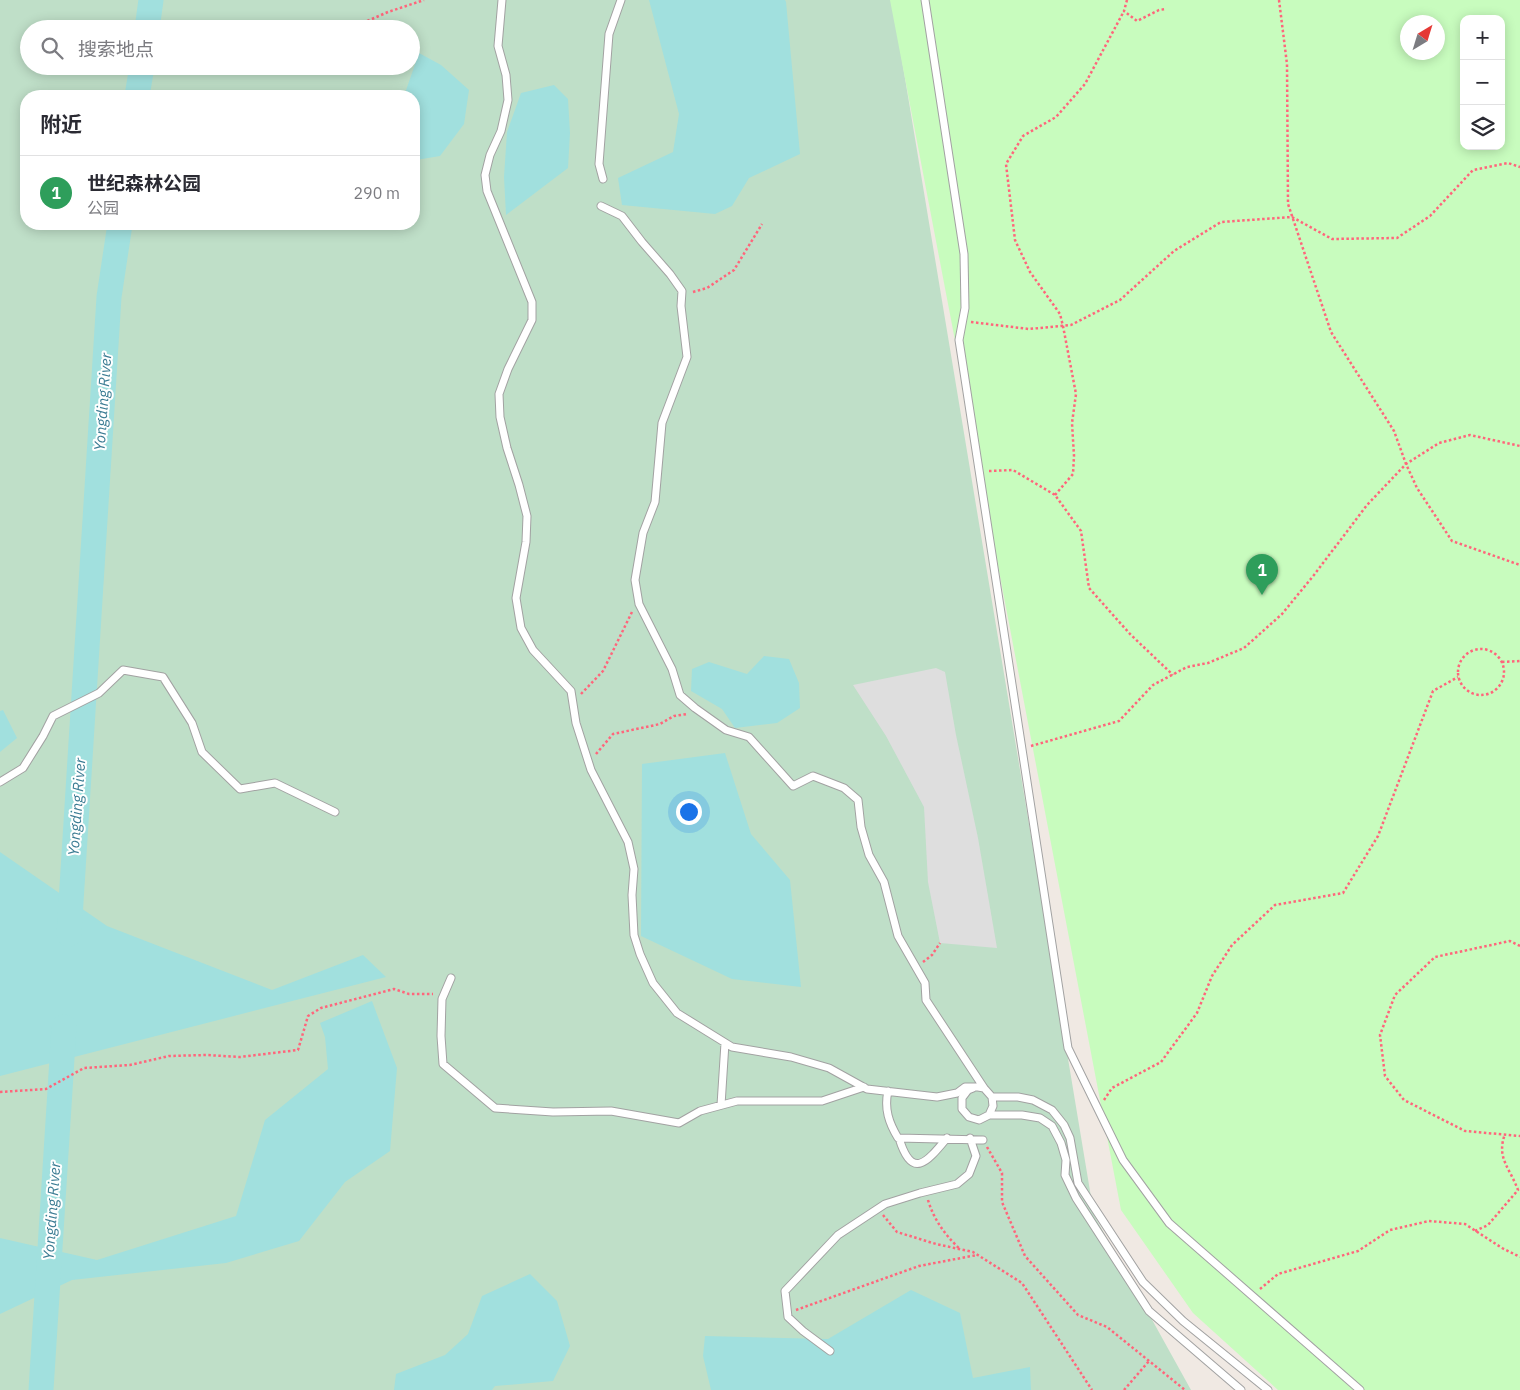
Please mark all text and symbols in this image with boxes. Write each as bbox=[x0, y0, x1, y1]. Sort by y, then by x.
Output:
north arrow bbox=[1400, 15, 1445, 60]
map controls bbox=[1460, 15, 1505, 150]
button: + bbox=[1460, 15, 1505, 60]
search box bbox=[20, 20, 420, 75]
icon: search bbox=[38, 34, 66, 62]
text: 搜索地点 bbox=[78, 37, 154, 61]
button: − bbox=[1460, 60, 1505, 105]
button: layers bbox=[1460, 105, 1505, 150]
text: 附近 bbox=[40, 110, 82, 138]
text: 世纪森林公园 bbox=[87, 171, 201, 195]
text: 1 bbox=[51, 183, 61, 203]
text: 290 m bbox=[353, 183, 400, 203]
text: 公园 bbox=[87, 198, 119, 218]
water label: Yongding River bbox=[90, 352, 115, 452]
pin: 1 bbox=[1246, 554, 1278, 595]
water label: Yongding River bbox=[64, 757, 89, 857]
your location bbox=[676, 799, 702, 825]
water label: Yongding River bbox=[39, 1161, 64, 1261]

